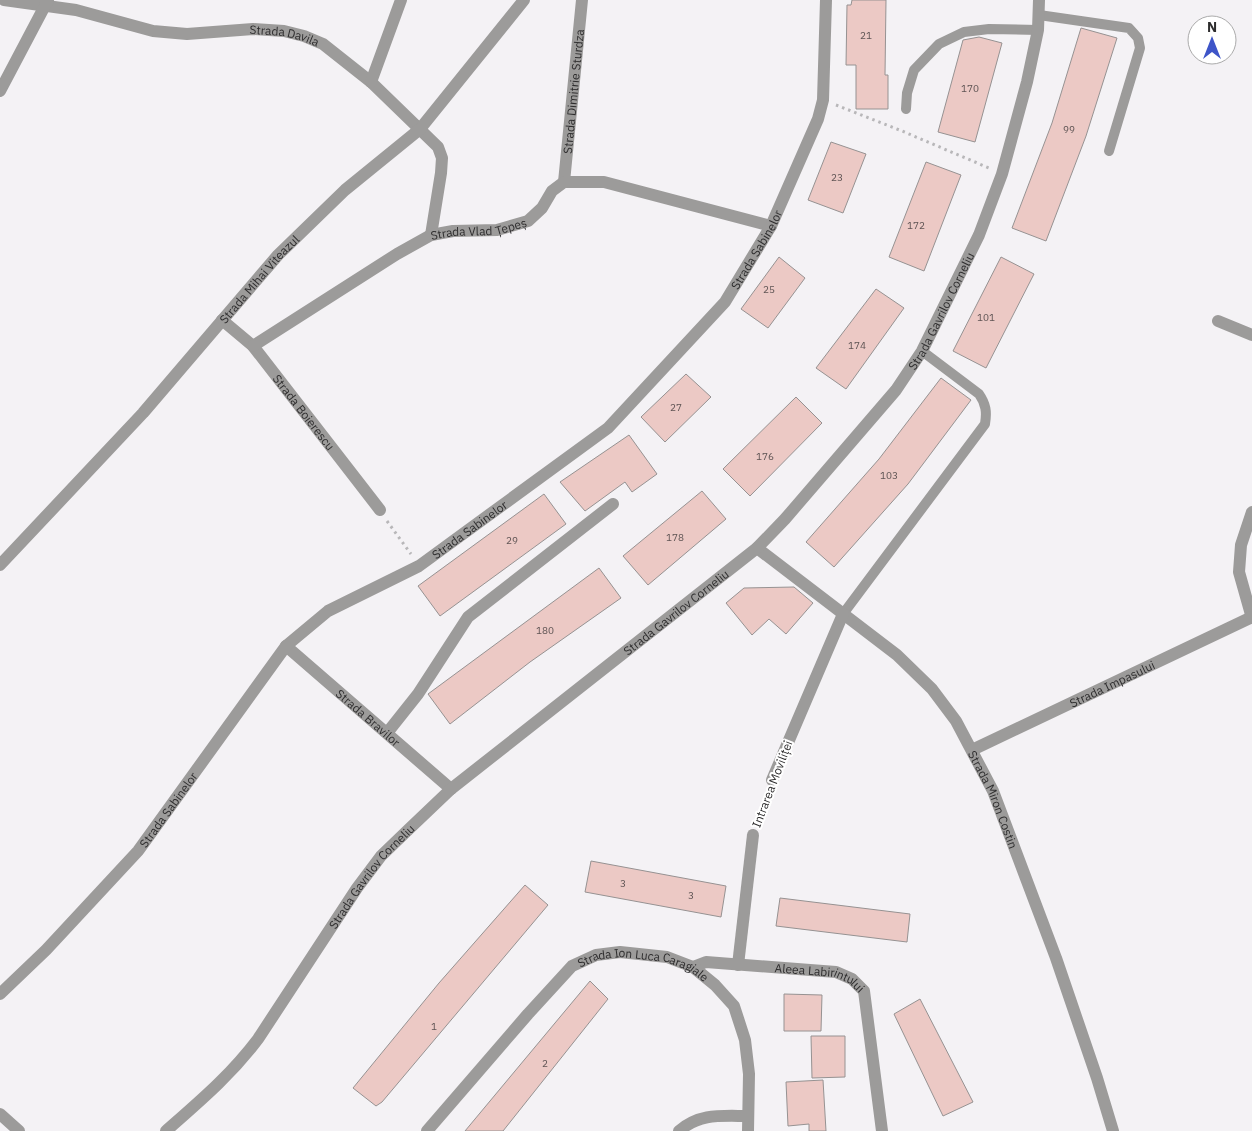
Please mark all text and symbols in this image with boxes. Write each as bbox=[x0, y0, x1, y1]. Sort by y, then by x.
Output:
north arrow bbox=[1187, 15, 1237, 65]
text: N bbox=[1207, 18, 1217, 36]
street label: Strada Davila bbox=[249, 21, 322, 49]
street label: Strada Dimitrie Sturdza bbox=[559, 28, 587, 154]
house number: 21 bbox=[860, 29, 872, 42]
house number: 170 bbox=[961, 82, 979, 95]
house number: 99 bbox=[1063, 123, 1075, 136]
house number: 23 bbox=[831, 171, 843, 184]
street label: Strada Sabinelor bbox=[727, 207, 785, 292]
street label: Strada Vlad Țepeș bbox=[429, 214, 528, 242]
house number: 172 bbox=[907, 219, 925, 232]
street label: Strada Mihai Viteazul bbox=[216, 231, 302, 326]
street label: Strada Gavrilov Corneliu bbox=[904, 250, 977, 372]
house number: 25 bbox=[763, 283, 775, 296]
house number: 101 bbox=[977, 311, 995, 324]
house number: 174 bbox=[848, 339, 866, 352]
street label: Strada Boierescu bbox=[270, 371, 338, 453]
house number: 27 bbox=[670, 401, 682, 414]
house number: 176 bbox=[756, 450, 774, 463]
house number: 103 bbox=[880, 469, 898, 482]
street label: Strada Sabinelor bbox=[429, 497, 510, 562]
house number: 178 bbox=[666, 531, 684, 544]
house number: 29 bbox=[506, 534, 518, 547]
street label: Strada Gavrilov Corneliu bbox=[620, 566, 732, 658]
house number: 180 bbox=[536, 624, 554, 637]
street label: Strada Impasului bbox=[1067, 657, 1157, 710]
street label: Strada Bravilor bbox=[333, 686, 404, 750]
street label: Intrarea Moviliței bbox=[749, 738, 795, 830]
street label: Strada Miron Costin bbox=[965, 748, 1021, 850]
street label: Strada Sabinelor bbox=[136, 768, 201, 850]
street label: Strada Gavrilov Corneliu bbox=[325, 821, 417, 931]
house number: 3 bbox=[620, 877, 626, 890]
house number: 3 bbox=[688, 889, 694, 902]
street label: Strada Ion Luca Caragiale bbox=[575, 944, 712, 985]
street label: Aleea Labirintului bbox=[774, 960, 868, 995]
house number: 1 bbox=[431, 1020, 437, 1033]
house number: 2 bbox=[542, 1057, 548, 1070]

